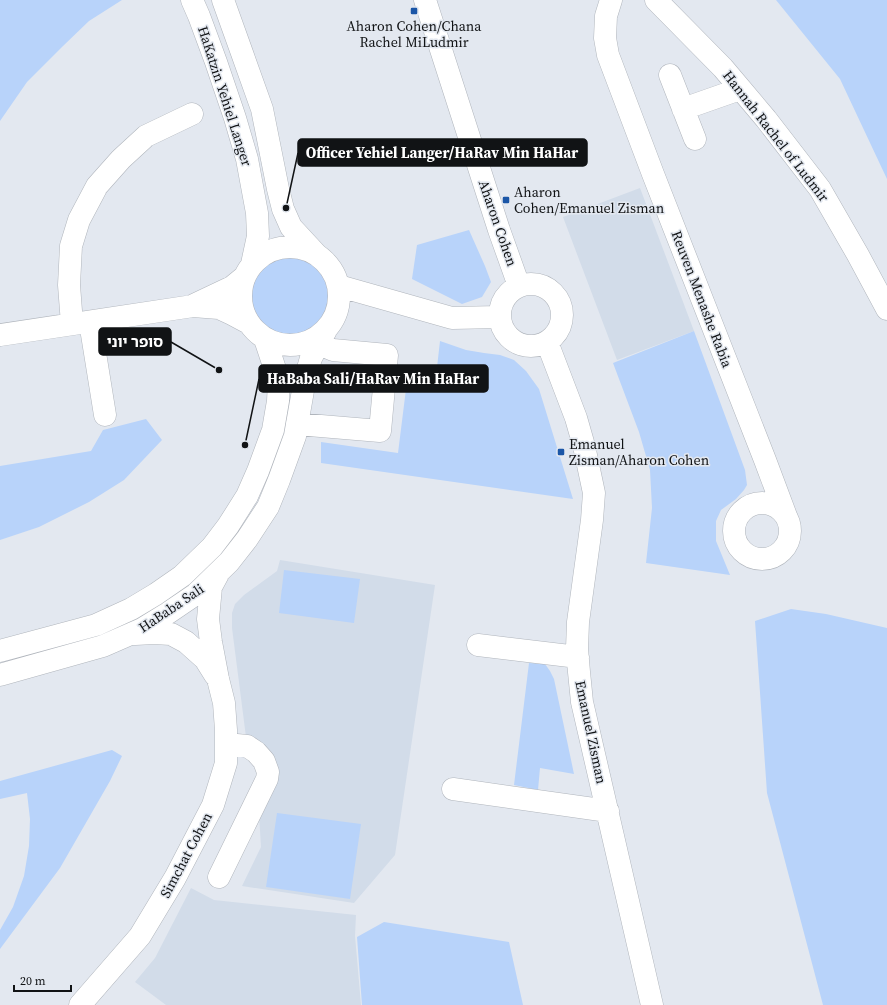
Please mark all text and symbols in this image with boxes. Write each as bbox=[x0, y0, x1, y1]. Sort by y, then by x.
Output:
marker: Aharon Cohen/Chana Rachel MiLudmir bbox=[409, 6, 419, 16]
place label: Aharon Cohen/Chana Rachel MiLudmir bbox=[347, 16, 482, 52]
street label: HaKatzin Yehiel Langer bbox=[193, 23, 257, 169]
street label: Hannah Rachel of Ludmir bbox=[718, 66, 834, 206]
callout: Officer Yehiel Langer/HaRav Min HaHar bbox=[298, 139, 587, 166]
text: Officer Yehiel Langer/HaRav Min HaHar bbox=[306, 142, 578, 163]
street label: Aharon Cohen bbox=[474, 177, 522, 269]
place label: Aharon Cohen/Emanuel Zisman bbox=[514, 182, 665, 218]
marker: Aharon Cohen/Emanuel Zisman bbox=[501, 195, 511, 205]
street label: Reuven Menashe Rabia bbox=[667, 228, 738, 371]
callout: סופר יוני bbox=[99, 328, 171, 355]
text: סופר יוני bbox=[107, 331, 163, 352]
callout: HaBaba Sali/HaRav Min HaHar bbox=[259, 365, 488, 392]
text: HaBaba Sali/HaRav Min HaHar bbox=[267, 368, 479, 389]
place label: Emanuel Zisman/Aharon Cohen bbox=[569, 434, 710, 470]
marker: Emanuel Zisman/Aharon Cohen bbox=[556, 447, 566, 457]
street label: HaBaba Sali bbox=[134, 579, 208, 637]
street label: Emanuel Zisman bbox=[570, 679, 612, 786]
street label: Simchat Cohen bbox=[155, 808, 217, 901]
scale bar bbox=[14, 967, 71, 993]
text: 20 m bbox=[20, 973, 46, 989]

